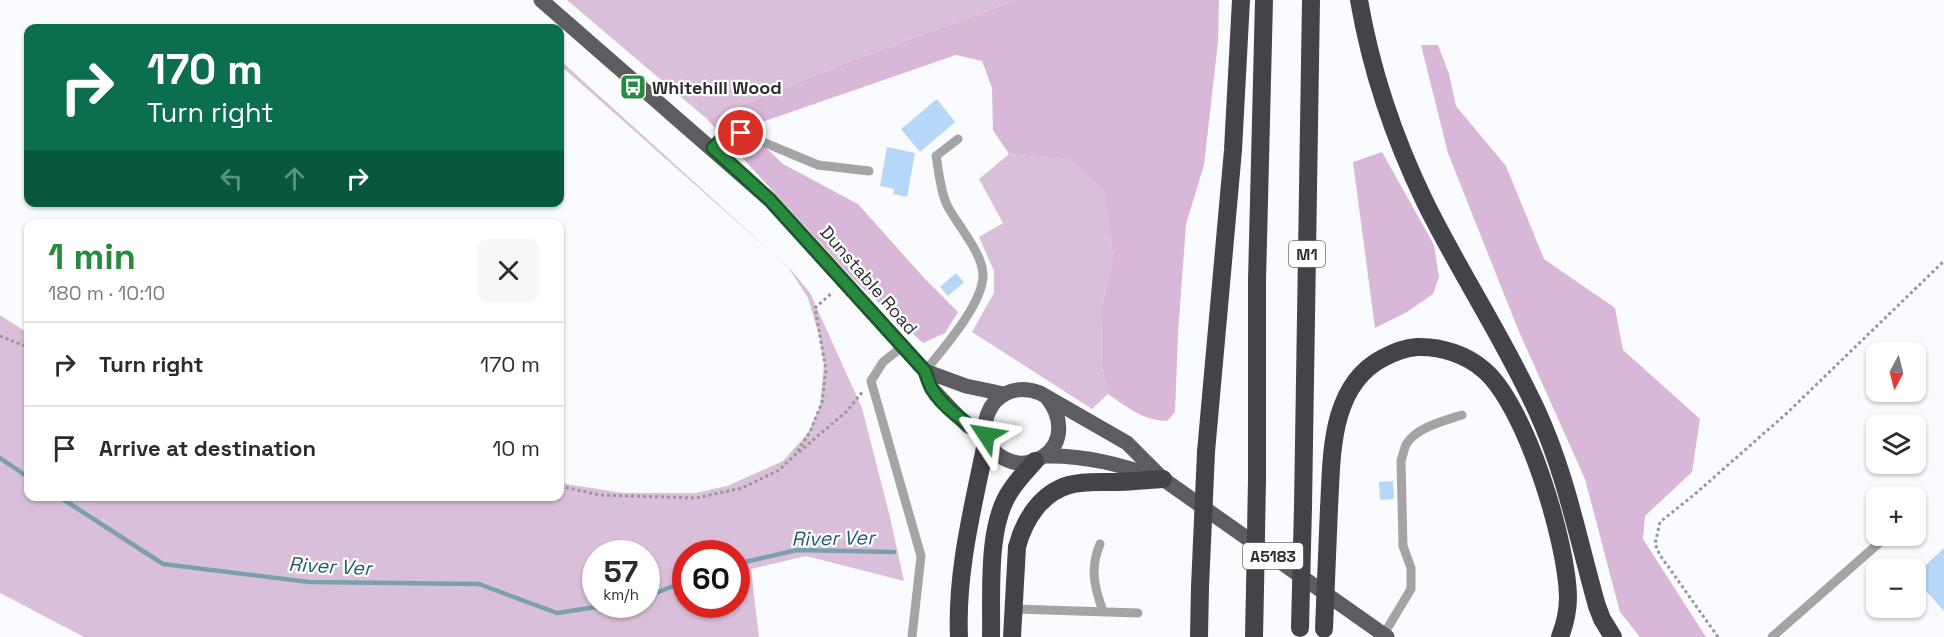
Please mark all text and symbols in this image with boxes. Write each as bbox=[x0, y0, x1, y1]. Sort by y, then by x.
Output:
text: 170 m bbox=[147, 43, 263, 96]
icon: right bbox=[48, 48, 126, 126]
bus stop icon: Whitehill Wood bbox=[618, 72, 648, 102]
place label: Whitehill Wood bbox=[652, 76, 782, 99]
text: Turn right bbox=[147, 95, 274, 130]
pin bbox=[715, 107, 766, 158]
icon: arrive bbox=[724, 116, 757, 149]
icon: left bbox=[215, 162, 248, 195]
icon: ahead bbox=[278, 162, 311, 195]
icon: right bbox=[341, 162, 374, 195]
street label: Dunstable Road bbox=[815, 221, 923, 339]
text: 1 min bbox=[48, 234, 136, 280]
button: close bbox=[477, 239, 540, 302]
road number: M1 bbox=[1289, 241, 1325, 267]
text: 180 m · 10:10 bbox=[48, 280, 165, 306]
north arrow bbox=[1866, 342, 1926, 402]
map controls bbox=[1866, 342, 1926, 618]
icon: right bbox=[48, 348, 81, 381]
text: Turn right bbox=[99, 350, 204, 378]
text: 170 m bbox=[480, 350, 540, 378]
position arrow bbox=[954, 403, 1018, 467]
button: layers bbox=[1866, 414, 1926, 474]
icon: arrive bbox=[48, 432, 81, 465]
text: Arrive at destination bbox=[99, 434, 316, 462]
text: 10 m bbox=[492, 434, 540, 462]
button: + bbox=[1866, 486, 1926, 546]
water label: River Ver bbox=[791, 524, 877, 552]
speed limit sign: 60 bbox=[672, 540, 750, 618]
road number: A5183 bbox=[1243, 543, 1303, 569]
water label: River Ver bbox=[288, 551, 375, 581]
text: 57 bbox=[604, 552, 638, 591]
button: − bbox=[1866, 558, 1926, 618]
text: km/h bbox=[603, 585, 639, 604]

